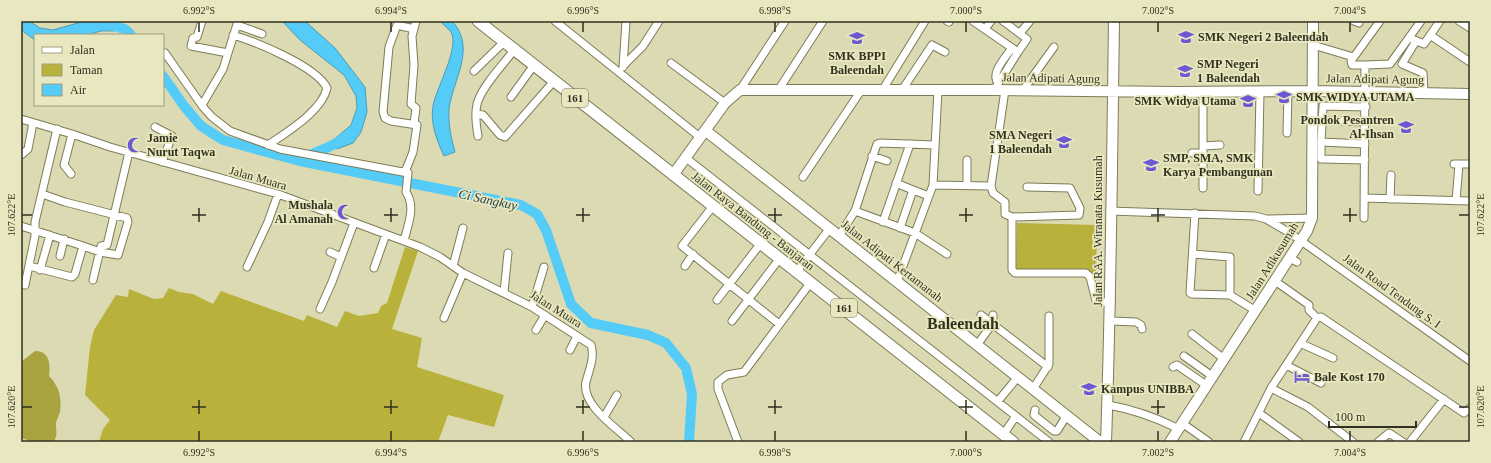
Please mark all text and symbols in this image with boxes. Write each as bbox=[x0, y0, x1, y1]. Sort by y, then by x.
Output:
text: 6.992°S bbox=[183, 5, 215, 16]
text: 6.994°S bbox=[375, 5, 407, 16]
text: 6.996°S bbox=[567, 5, 599, 16]
text: 6.998°S bbox=[759, 5, 791, 16]
text: 7.000°S bbox=[950, 5, 982, 16]
text: 7.002°S bbox=[1142, 5, 1174, 16]
text: 7.004°S bbox=[1334, 5, 1366, 16]
school or university icon: SMK Negeri 2 Baleendah bbox=[1177, 28, 1195, 46]
school or university icon: SMK BPPI Baleendah bbox=[848, 29, 866, 47]
place label: SMK Negeri 2 Baleendah bbox=[1198, 30, 1329, 44]
legend bbox=[34, 34, 164, 106]
text: Jalan bbox=[70, 43, 95, 57]
place label: SMK BPPI Baleendah bbox=[828, 49, 886, 77]
place label: SMP Negeri 1 Baleendah bbox=[1197, 57, 1260, 85]
school or university icon: SMP Negeri 1 Baleendah bbox=[1176, 62, 1194, 80]
text: Taman bbox=[70, 63, 102, 77]
street label: Jalan Adipati Agung bbox=[1002, 70, 1100, 86]
street label: Jalan Adipati Agung bbox=[1326, 71, 1424, 87]
text: Air bbox=[70, 83, 86, 97]
school or university icon: SMK WIDYA UTAMA bbox=[1275, 88, 1293, 106]
road number: 161 bbox=[562, 89, 588, 107]
place label: SMK WIDYA UTAMA bbox=[1296, 90, 1415, 104]
school or university icon: SMK Widya Utama bbox=[1239, 92, 1257, 110]
place label: SMK Widya Utama bbox=[1134, 94, 1236, 108]
place label: Pondok Pesantren Al-Ihsan bbox=[1301, 113, 1394, 141]
school or university icon: Pondok Pesantren Al-Ihsan bbox=[1397, 118, 1415, 136]
place label: SMA Negeri 1 Baleendah bbox=[989, 128, 1053, 156]
place label: Jamie Nurut Taqwa bbox=[147, 131, 215, 159]
school or university icon: SMA Negeri 1 Baleendah bbox=[1055, 133, 1073, 151]
mosque icon: Jamie Nurut Taqwa bbox=[126, 136, 144, 154]
place label: SMP, SMA, SMK Karya Pembangunan bbox=[1163, 151, 1273, 179]
street label: Jalan RAA. Wiranata Kusumah bbox=[1091, 155, 1105, 307]
school or university icon: SMP, SMA, SMK Karya Pembangunan bbox=[1142, 156, 1160, 174]
street label: Jalan Muara bbox=[228, 163, 289, 193]
street label: Jalan Raya Bandung - Banjaran bbox=[689, 169, 817, 273]
water label: Ci Sangkuy bbox=[457, 186, 519, 213]
text: 107.622°E bbox=[6, 194, 17, 236]
text: 107.622°E bbox=[1475, 194, 1486, 236]
place label: Mushala Al Amanah bbox=[275, 198, 333, 226]
mosque icon: Mushala Al Amanah bbox=[336, 203, 354, 221]
street label: Jalan Adipati Kertamanah bbox=[839, 217, 945, 305]
street label: Jalan Adikusumah bbox=[1243, 220, 1301, 302]
street label: Jalan Road Tendung S. I bbox=[1340, 251, 1444, 331]
street label: Jalan Muara bbox=[527, 287, 585, 331]
road number: 161 bbox=[831, 299, 857, 317]
district label: Baleendah bbox=[927, 315, 999, 332]
hotel icon: Bale Kost 170 bbox=[1293, 368, 1311, 386]
place label: Bale Kost 170 bbox=[1314, 370, 1385, 384]
school or university icon: Kampus UNIBBA bbox=[1080, 380, 1098, 398]
place label: Kampus UNIBBA bbox=[1101, 382, 1194, 396]
text: 107.620°E bbox=[6, 386, 17, 428]
text: 107.620°E bbox=[1475, 386, 1486, 428]
scale bar bbox=[1329, 403, 1416, 429]
text: 100 m bbox=[1335, 410, 1366, 424]
text: 6.992°S bbox=[183, 447, 215, 458]
text: 6.994°S bbox=[375, 447, 407, 458]
text: 6.996°S bbox=[567, 447, 599, 458]
text: 6.998°S bbox=[759, 447, 791, 458]
text: 7.000°S bbox=[950, 447, 982, 458]
text: 7.002°S bbox=[1142, 447, 1174, 458]
text: 7.004°S bbox=[1334, 447, 1366, 458]

